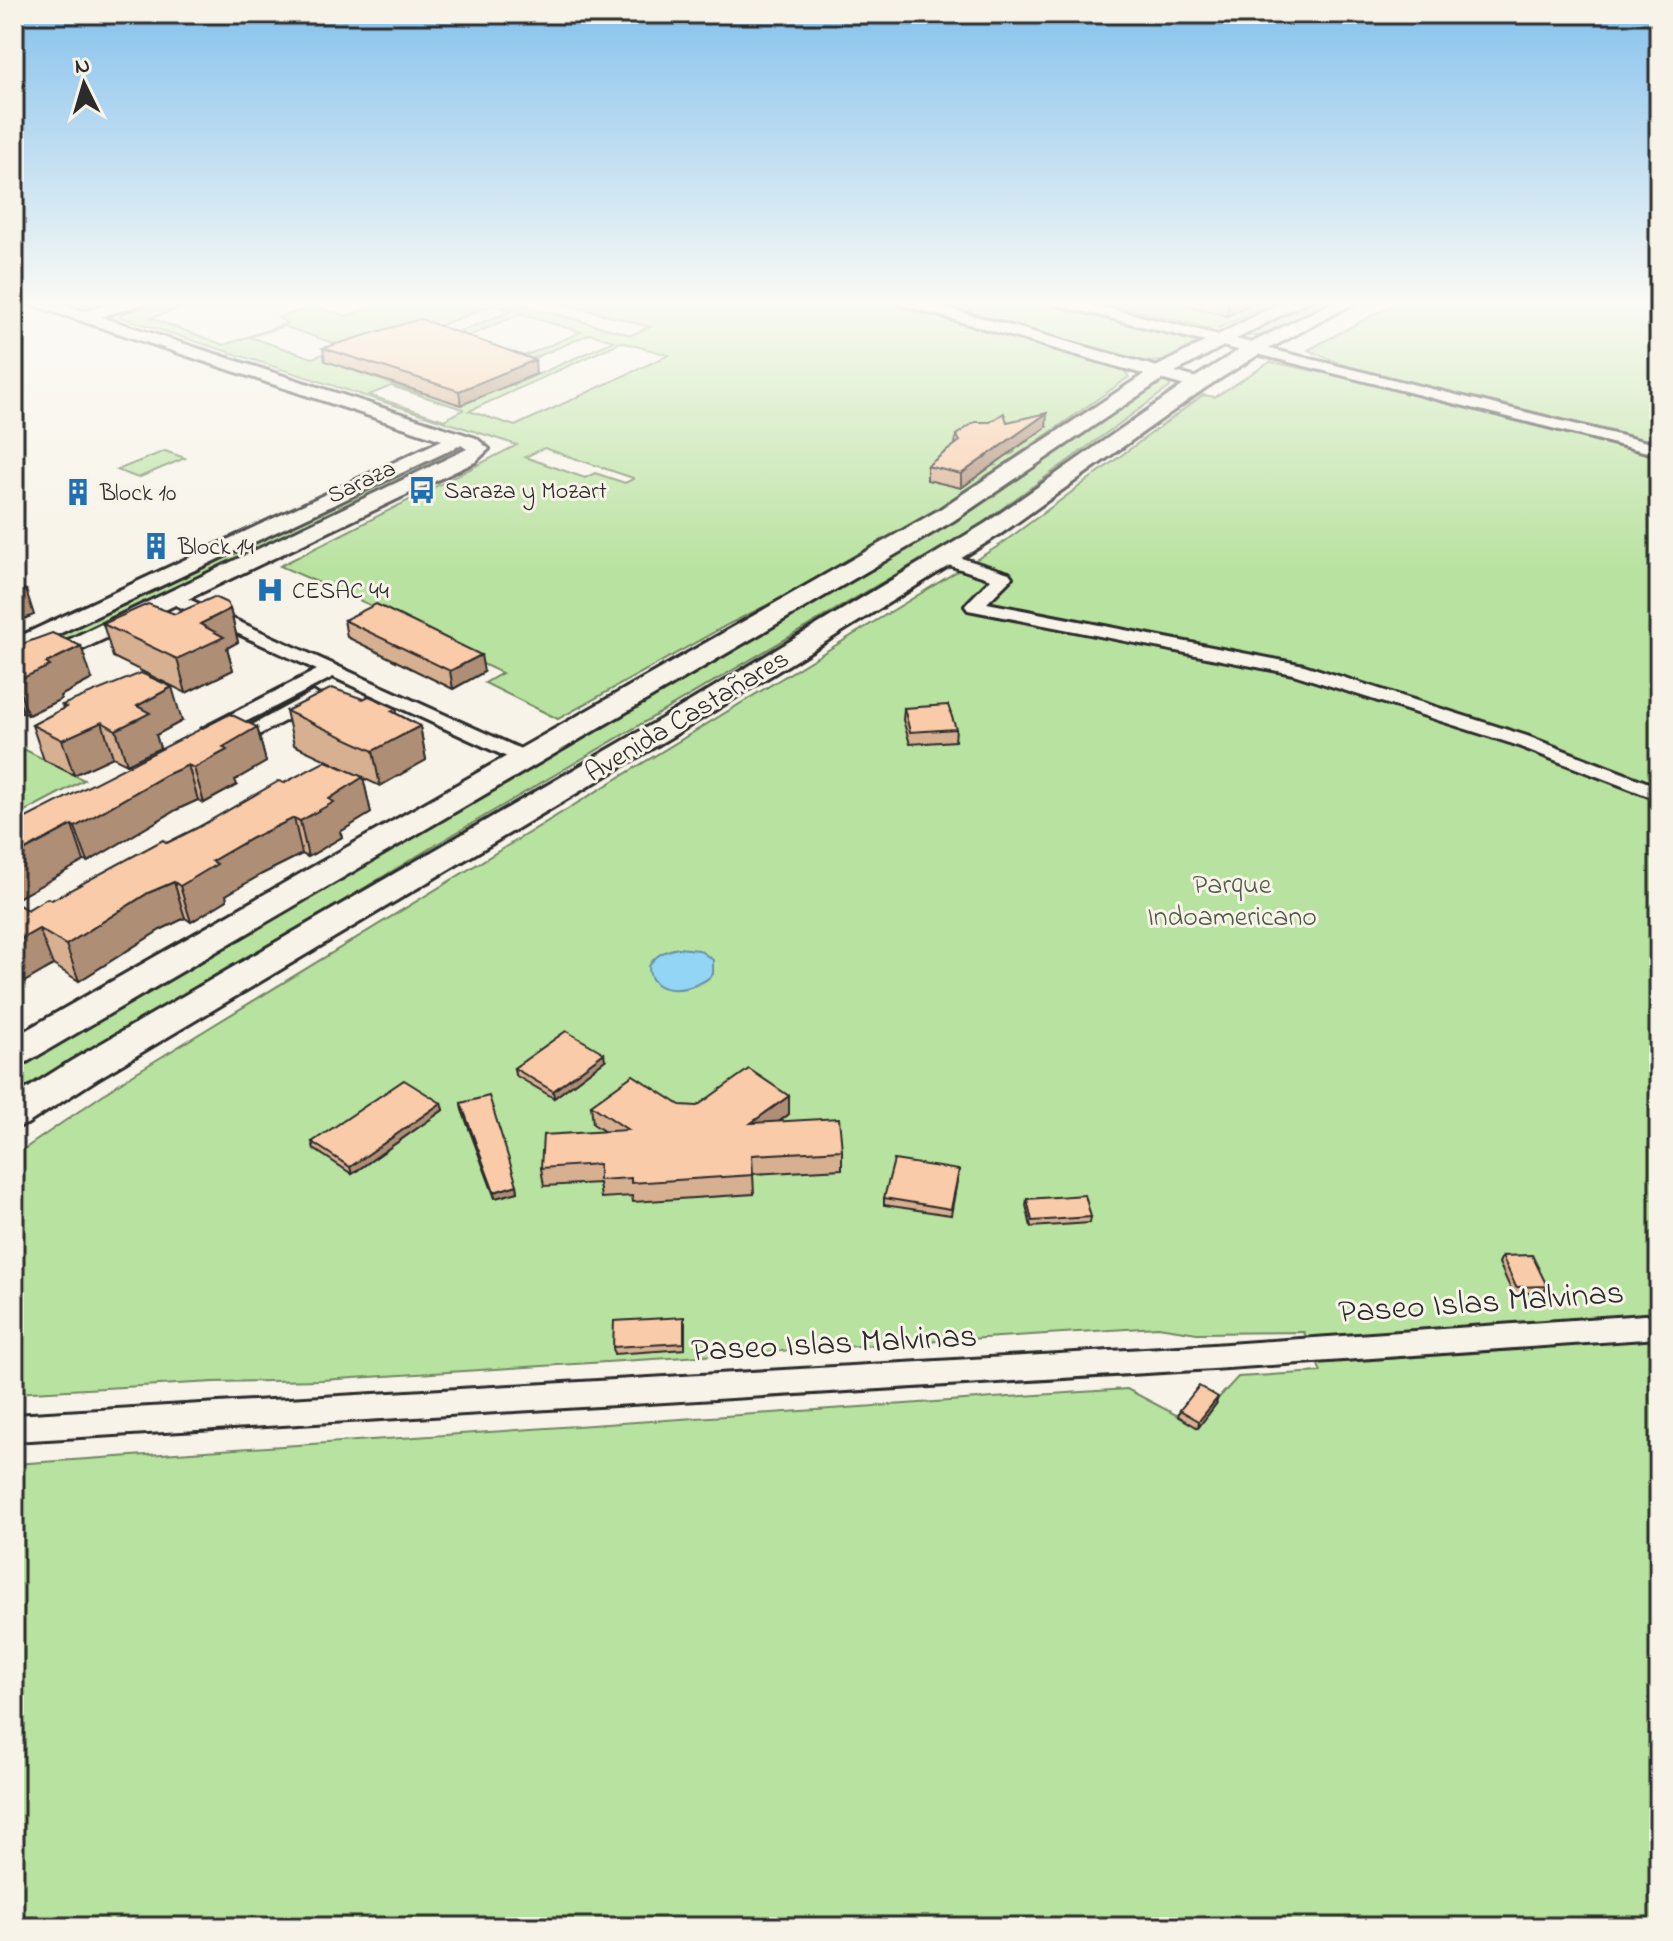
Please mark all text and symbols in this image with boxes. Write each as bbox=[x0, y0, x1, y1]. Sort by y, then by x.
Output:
north arrow bbox=[44, 44, 124, 124]
text: N bbox=[74, 50, 91, 84]
street label: Saraza bbox=[322, 452, 402, 514]
bus stop icon: Saraza y Mozart bbox=[407, 475, 437, 505]
place label: Saraza y Mozart bbox=[444, 475, 607, 511]
building icon: Block 10 bbox=[63, 477, 93, 507]
place label: Block 10 bbox=[99, 477, 176, 512]
building icon: Block 14 bbox=[141, 531, 171, 561]
place label: Block 14 bbox=[177, 531, 254, 566]
hospital icon: CESAC 44 bbox=[255, 575, 285, 605]
place label: CESAC 44 bbox=[292, 575, 389, 610]
street label: Avenida Castañares bbox=[578, 640, 798, 794]
park label: Parque Indoamericano bbox=[1147, 866, 1317, 939]
street label: Paseo Islas Malvinas bbox=[1337, 1269, 1626, 1339]
street label: Paseo Islas Malvinas bbox=[690, 1313, 978, 1377]

